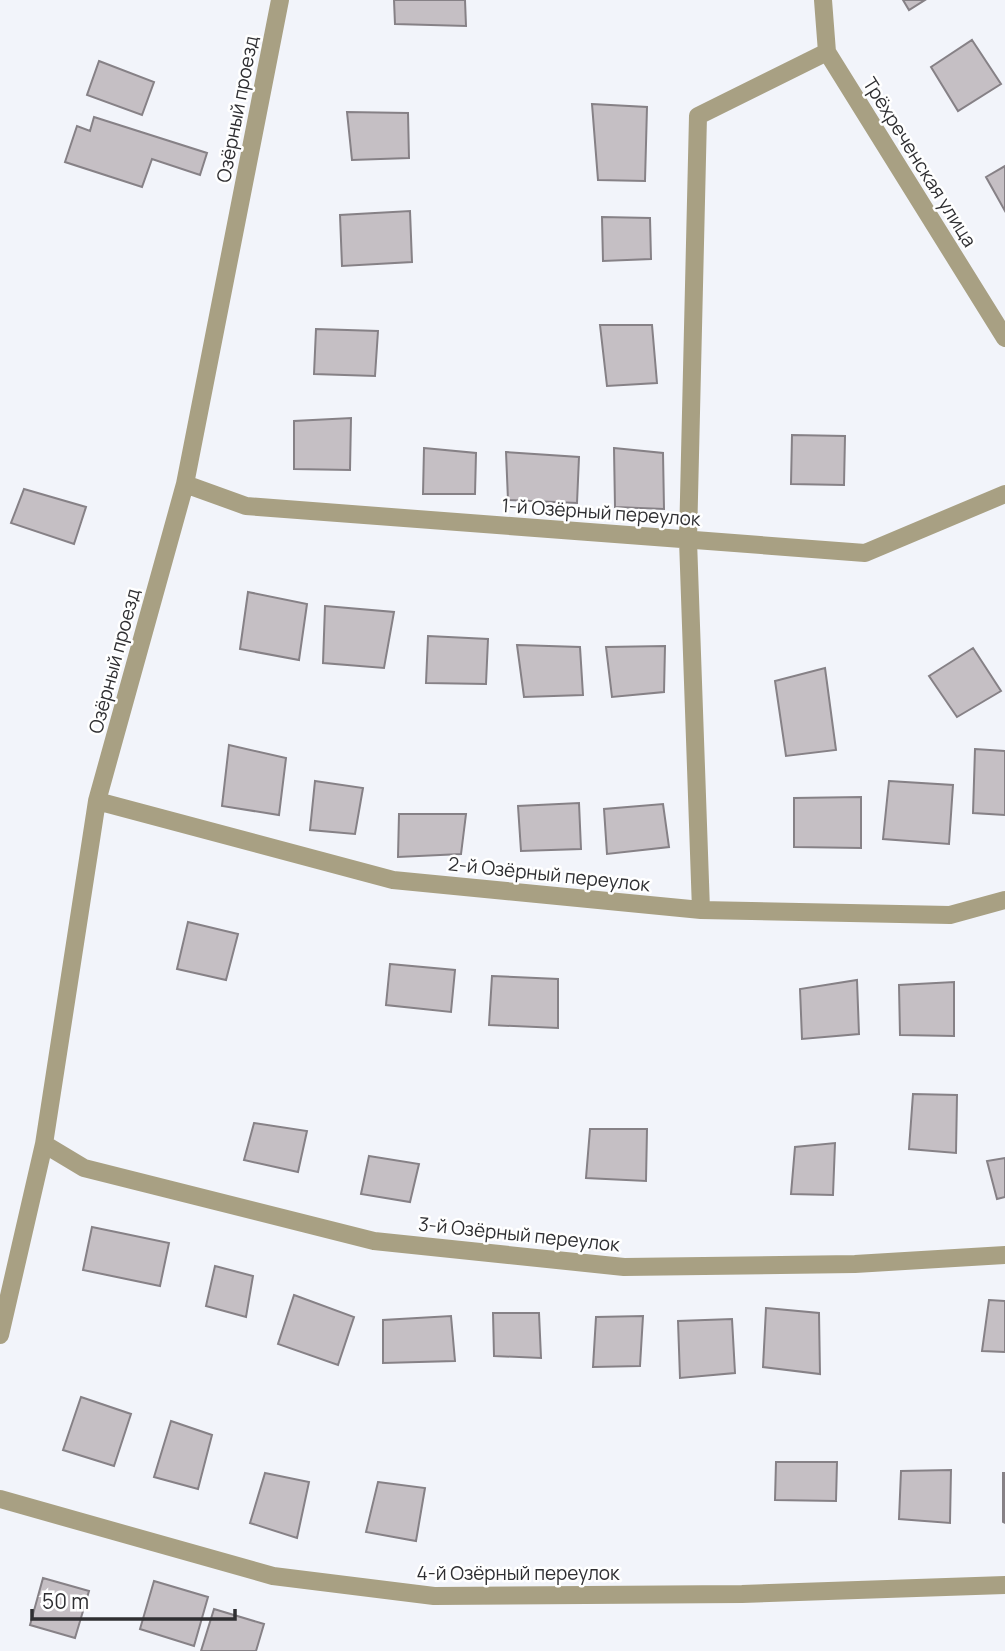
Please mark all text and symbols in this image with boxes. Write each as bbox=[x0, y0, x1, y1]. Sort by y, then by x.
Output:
street label: Озёрный проезд bbox=[210, 33, 264, 185]
street label: Трёхреченская улица bbox=[857, 72, 983, 252]
street label: 1-й Озёрный переулок bbox=[501, 492, 702, 532]
street label: Озёрный проезд bbox=[82, 586, 146, 736]
street label: 2-й Озёрный переулок bbox=[447, 850, 652, 898]
street label: 3-й Озёрный переулок bbox=[417, 1210, 622, 1258]
street label: 4-й Озёрный переулок bbox=[416, 1560, 620, 1586]
scale bar bbox=[32, 1578, 234, 1622]
text: 50 m bbox=[42, 1587, 89, 1615]

